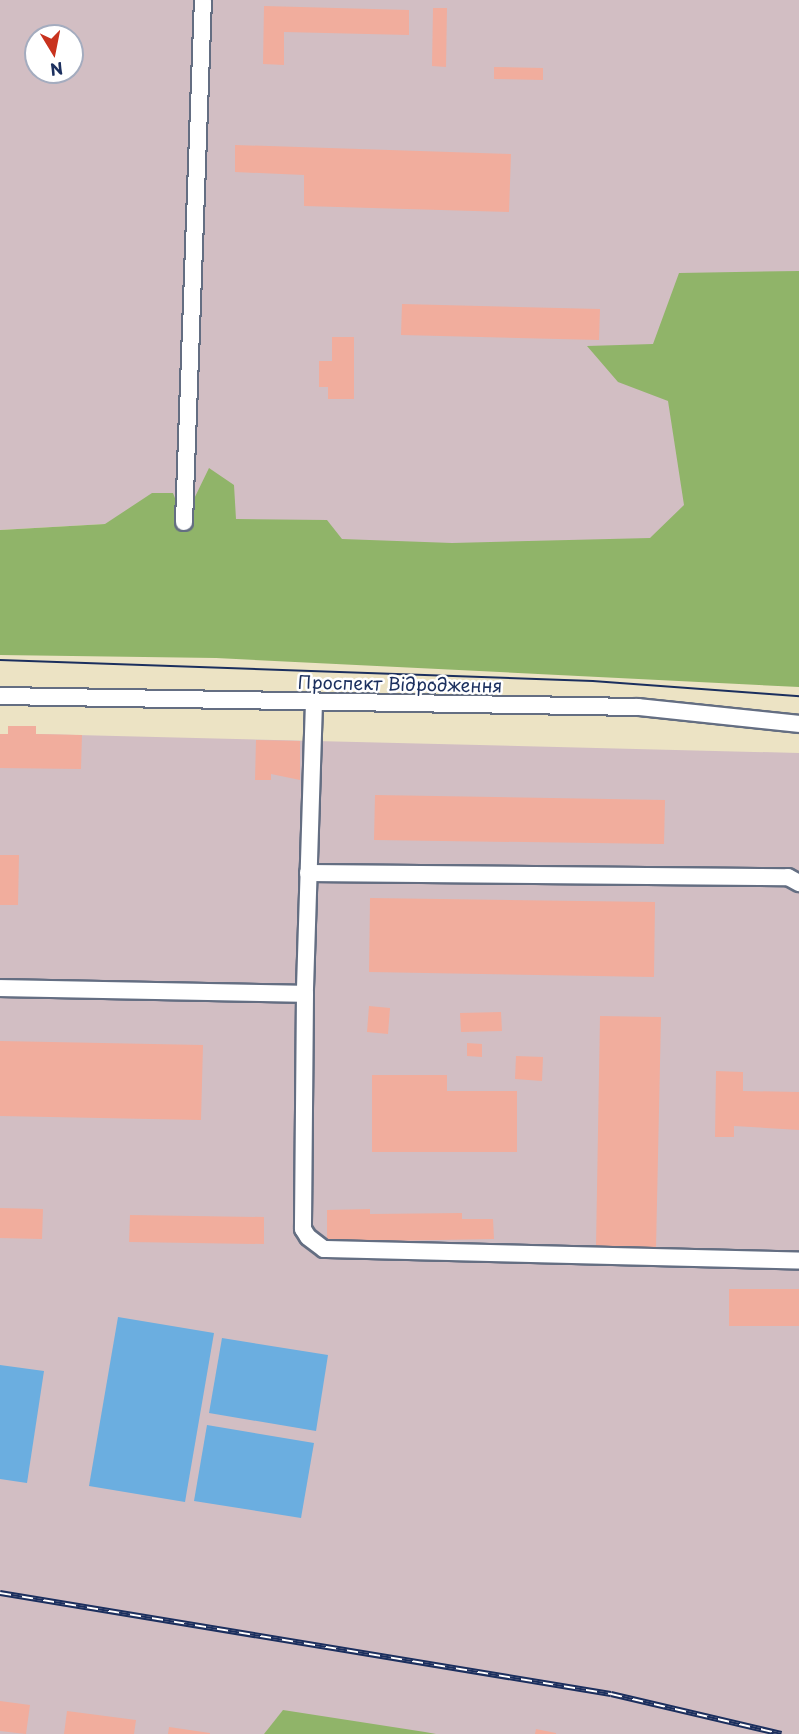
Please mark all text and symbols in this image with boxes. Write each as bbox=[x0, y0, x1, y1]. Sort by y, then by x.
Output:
north arrow bbox=[24, 24, 84, 84]
text: N bbox=[48, 57, 65, 83]
street label: Проспект Відродження bbox=[297, 671, 503, 697]

